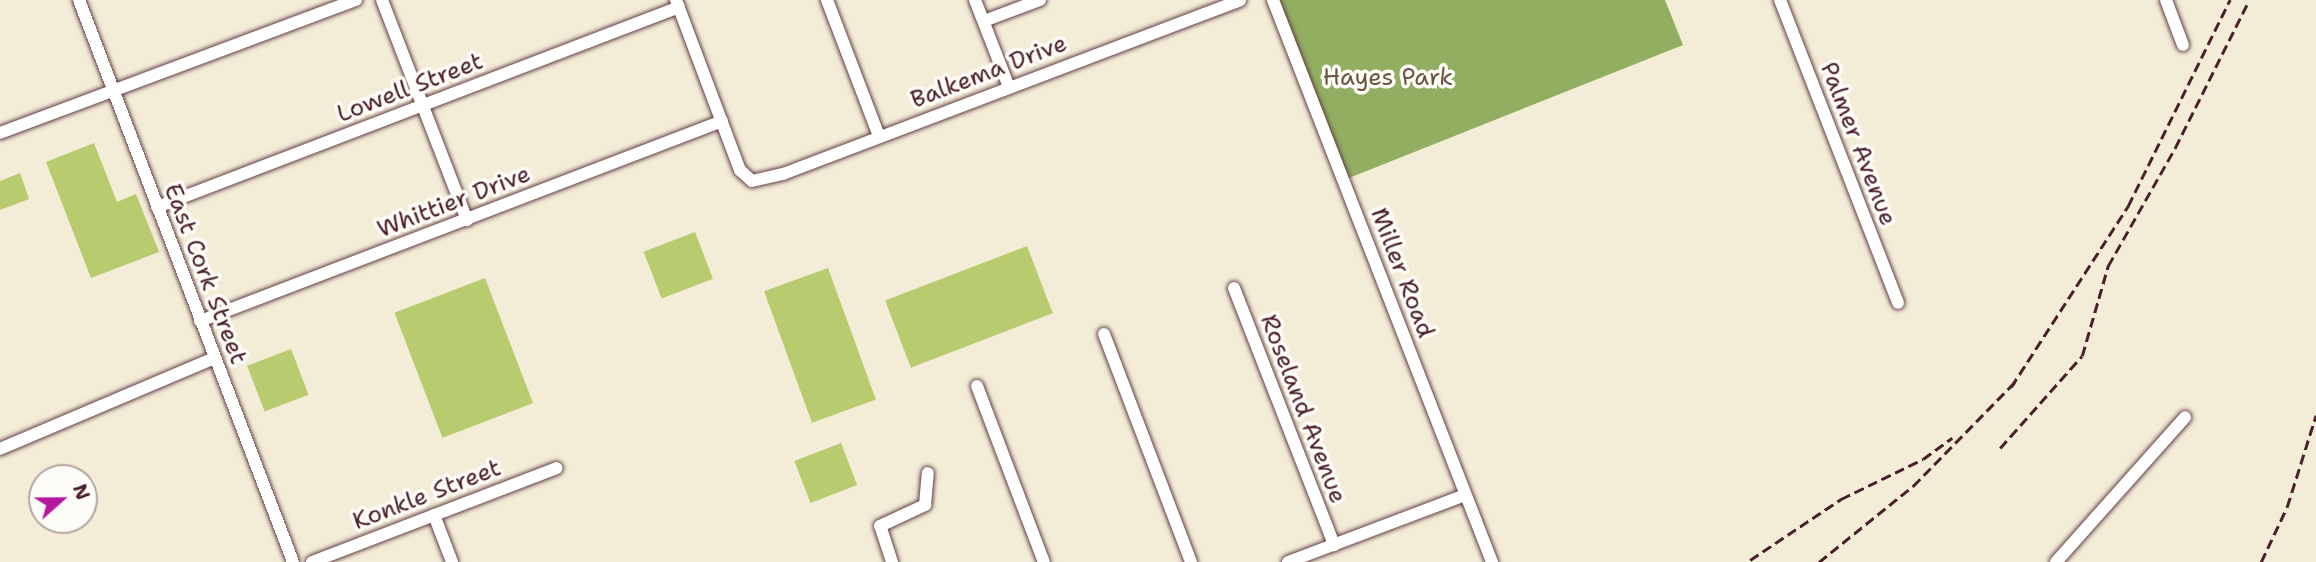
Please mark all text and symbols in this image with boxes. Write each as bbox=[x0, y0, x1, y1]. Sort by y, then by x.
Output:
street label: Balkema Drive bbox=[907, 29, 1071, 115]
street label: Lowell Street bbox=[333, 47, 487, 129]
street label: Palmer Avenue bbox=[1814, 58, 1902, 230]
park label: Hayes Park bbox=[1323, 64, 1453, 92]
street label: Whittier Drive bbox=[373, 160, 535, 244]
street label: East Cork Street bbox=[157, 180, 253, 368]
street label: Miller Road bbox=[1364, 204, 1440, 342]
street label: Roseland Avenue bbox=[1254, 311, 1352, 507]
street label: Konkle Street bbox=[349, 454, 505, 536]
north arrow bbox=[28, 464, 98, 534]
text: N bbox=[67, 481, 96, 504]

